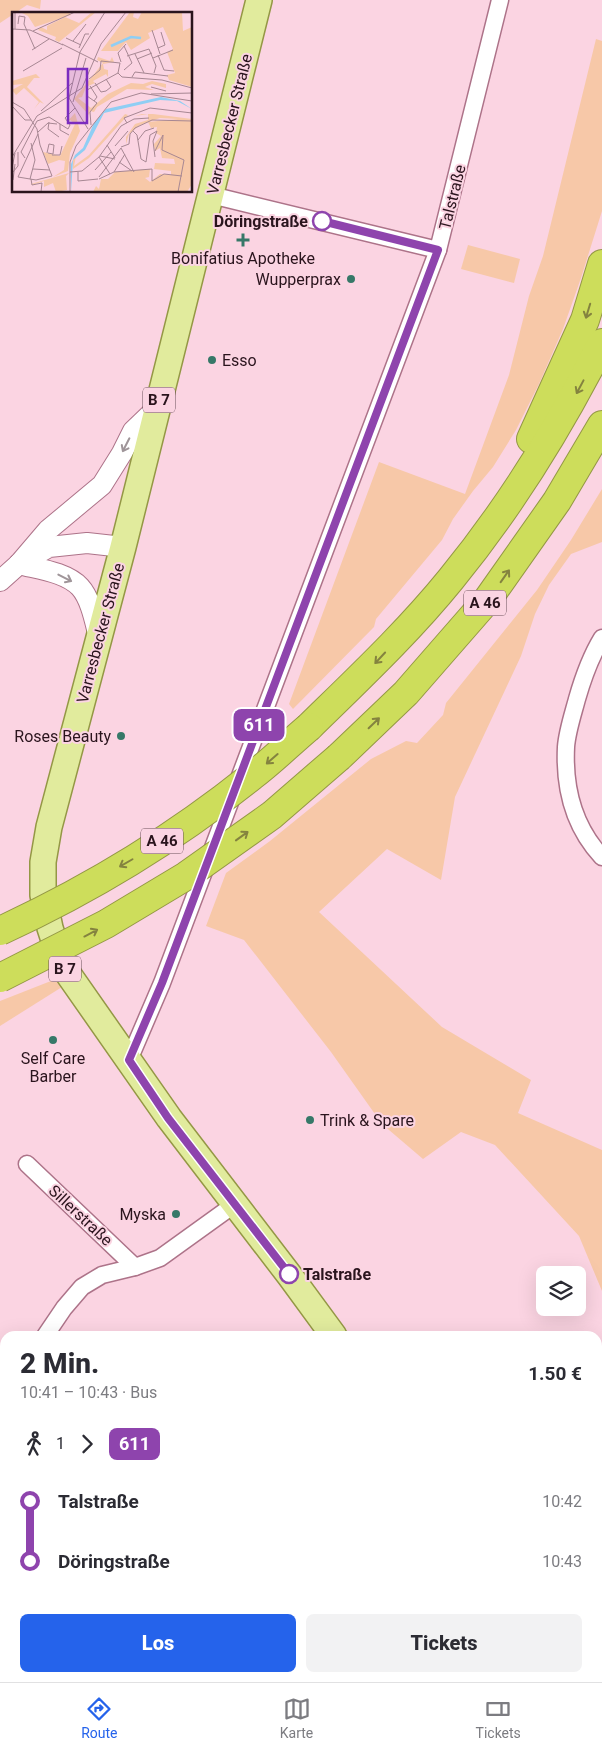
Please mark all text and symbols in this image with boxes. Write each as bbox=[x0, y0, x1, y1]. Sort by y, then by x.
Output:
inset map bbox=[12, 12, 192, 192]
street label: Varresbecker Straße bbox=[203, 52, 256, 196]
street label: Talstraße bbox=[435, 163, 470, 232]
marker: Döringstraße bbox=[312, 211, 332, 231]
place label: Döringstraße bbox=[214, 212, 308, 231]
marker: Bonifatius Apotheke bbox=[237, 234, 249, 246]
place label: Bonifatius Apotheke bbox=[171, 249, 315, 268]
place label: Wupperprax bbox=[256, 270, 341, 289]
marker: Wupperprax bbox=[345, 273, 357, 285]
one-way arrow bbox=[583, 303, 592, 318]
place label: Esso bbox=[222, 351, 257, 370]
marker: Esso bbox=[206, 354, 218, 366]
one-way arrow bbox=[575, 379, 584, 394]
road number: B 7 bbox=[143, 388, 175, 412]
one-way arrow bbox=[121, 437, 131, 452]
street label: Varresbecker Straße bbox=[73, 561, 128, 705]
one-way arrow bbox=[500, 569, 510, 583]
one-way arrow bbox=[57, 574, 72, 583]
road number: A 46 bbox=[464, 590, 506, 616]
one-way arrow bbox=[374, 652, 386, 664]
line badge: 611 bbox=[230, 709, 288, 741]
text: 611 bbox=[244, 714, 274, 735]
one-way arrow bbox=[368, 717, 381, 729]
place label: Roses Beauty bbox=[14, 727, 111, 746]
marker: Roses Beauty bbox=[115, 730, 127, 742]
one-way arrow bbox=[266, 753, 279, 764]
road number: A 46 bbox=[141, 828, 183, 854]
one-way arrow bbox=[235, 831, 249, 841]
one-way arrow bbox=[120, 859, 134, 869]
one-way arrow bbox=[83, 928, 98, 938]
road number: B 7 bbox=[49, 956, 81, 982]
marker: Self Care Barber bbox=[47, 1034, 59, 1046]
place label: Self Care Barber bbox=[21, 1049, 85, 1086]
place label: Trink & Spare bbox=[320, 1111, 414, 1130]
marker: Trink & Spare bbox=[304, 1114, 316, 1126]
street label: Sillerstraße bbox=[45, 1181, 117, 1250]
place label: Myska bbox=[119, 1205, 166, 1224]
marker: Myska bbox=[170, 1208, 182, 1220]
marker: Talstraße bbox=[279, 1264, 299, 1284]
place label: Talstraße bbox=[303, 1265, 371, 1284]
map controls bbox=[536, 1266, 586, 1316]
button: layers bbox=[536, 1266, 586, 1316]
text: 2 Min. bbox=[20, 1347, 99, 1380]
text: 1.50 € bbox=[528, 1362, 582, 1385]
text: 10:41 – 10:43 · Bus bbox=[20, 1383, 157, 1402]
icon: walk bbox=[20, 1430, 48, 1458]
icon: forward bbox=[73, 1430, 101, 1458]
text: 611 bbox=[119, 1433, 150, 1454]
text: 1 bbox=[56, 1434, 65, 1453]
text: Talstraße bbox=[58, 1490, 139, 1513]
text: 10:42 bbox=[542, 1492, 582, 1511]
text: Döringstraße bbox=[58, 1550, 170, 1573]
text: 10:43 bbox=[542, 1552, 582, 1571]
button: Los bbox=[20, 1614, 296, 1672]
button: Tickets bbox=[306, 1614, 582, 1672]
tab: Route bbox=[81, 1695, 117, 1741]
tab: Karte bbox=[280, 1695, 313, 1741]
tab: Tickets bbox=[476, 1695, 521, 1741]

